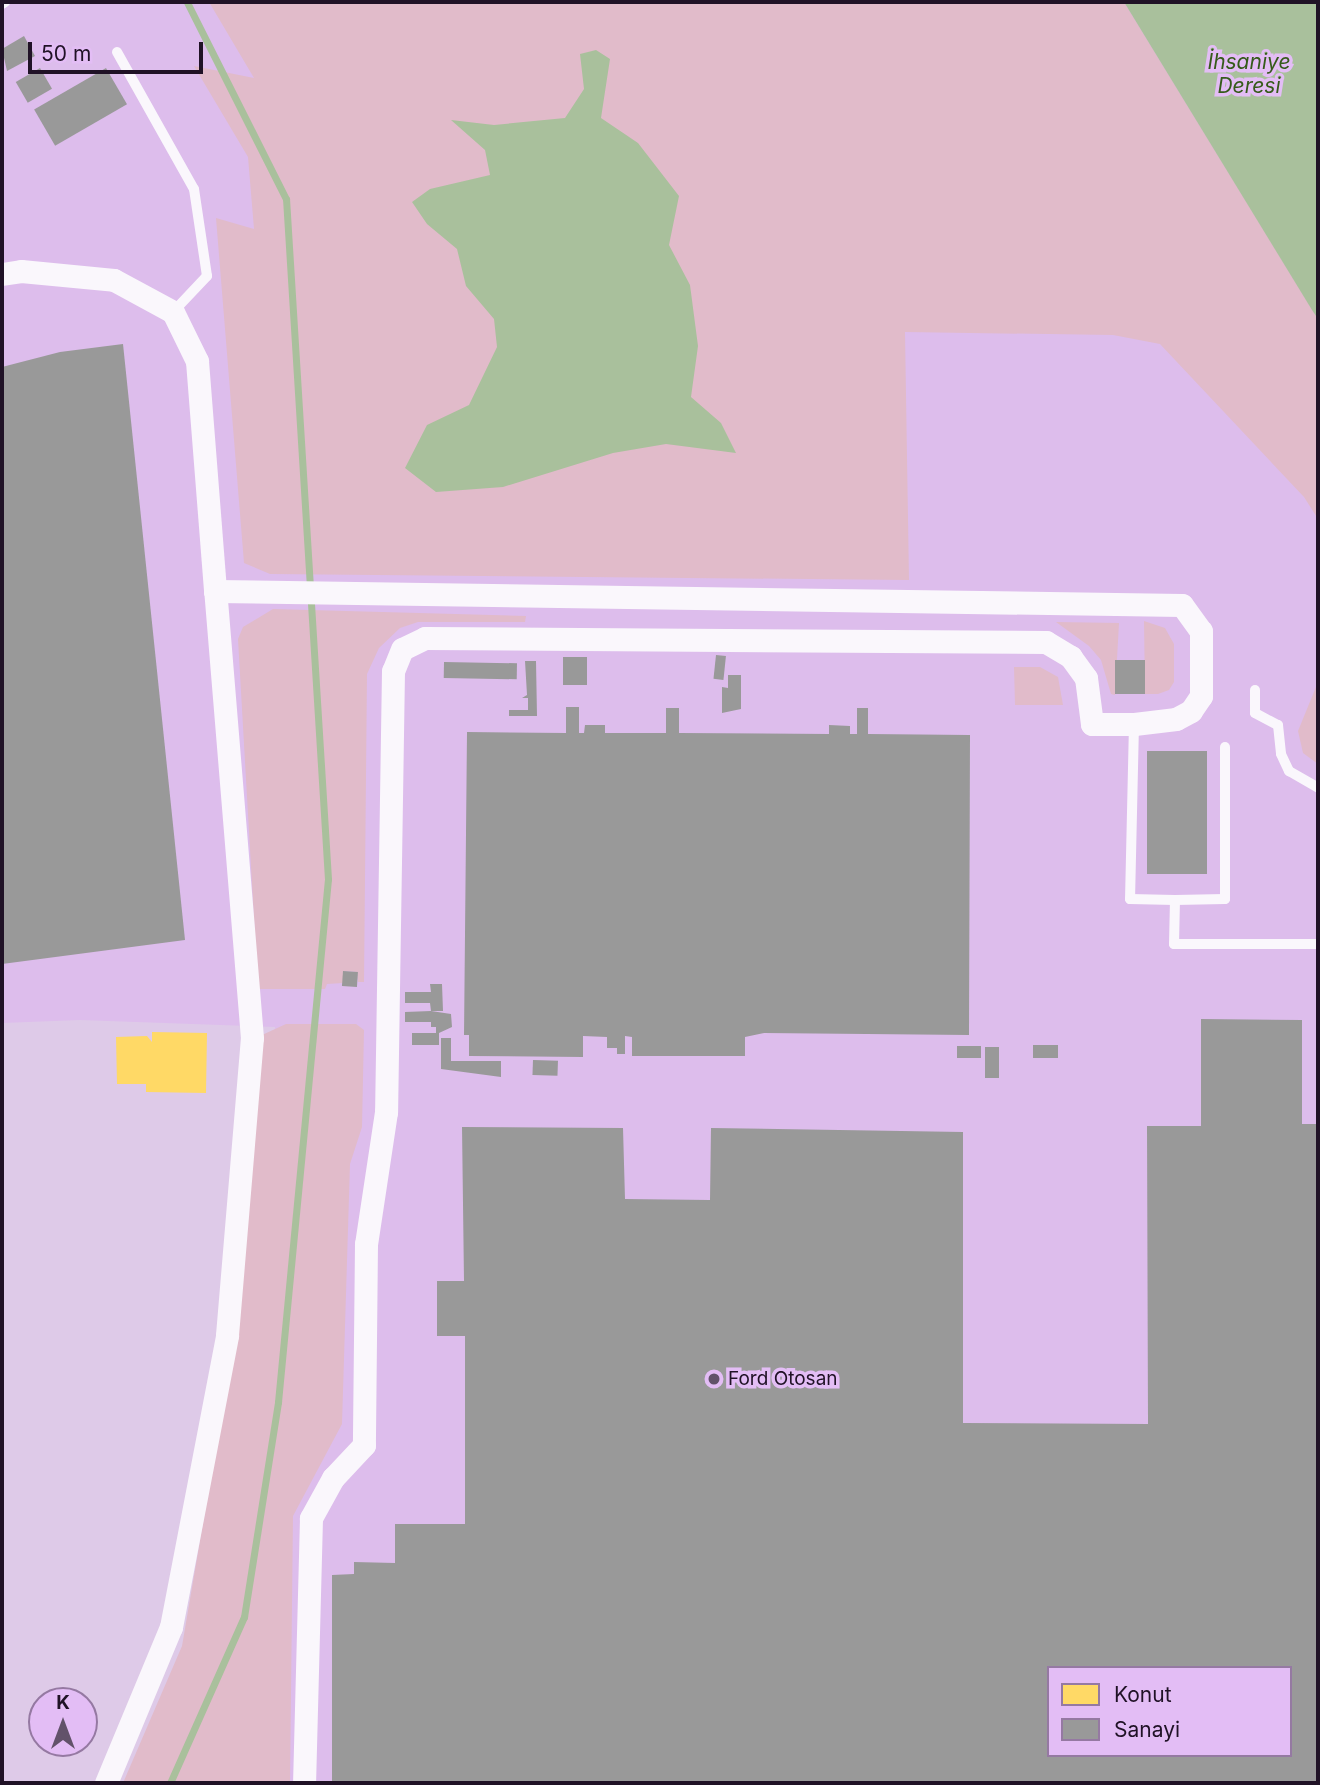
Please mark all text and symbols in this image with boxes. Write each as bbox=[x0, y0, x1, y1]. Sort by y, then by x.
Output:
scale bar bbox=[32, 28, 206, 72]
text: 50 m bbox=[41, 41, 91, 66]
water label: İhsaniye Deresi bbox=[1207, 49, 1291, 99]
place label: Ford Otosan bbox=[728, 1368, 838, 1390]
marker: Ford Otosan bbox=[706, 1371, 722, 1387]
legend bbox=[1047, 1666, 1292, 1757]
text: Konut bbox=[1114, 1682, 1172, 1707]
north arrow bbox=[28, 1687, 98, 1757]
text: K bbox=[56, 1691, 70, 1714]
text: Sanayi bbox=[1114, 1717, 1180, 1742]

